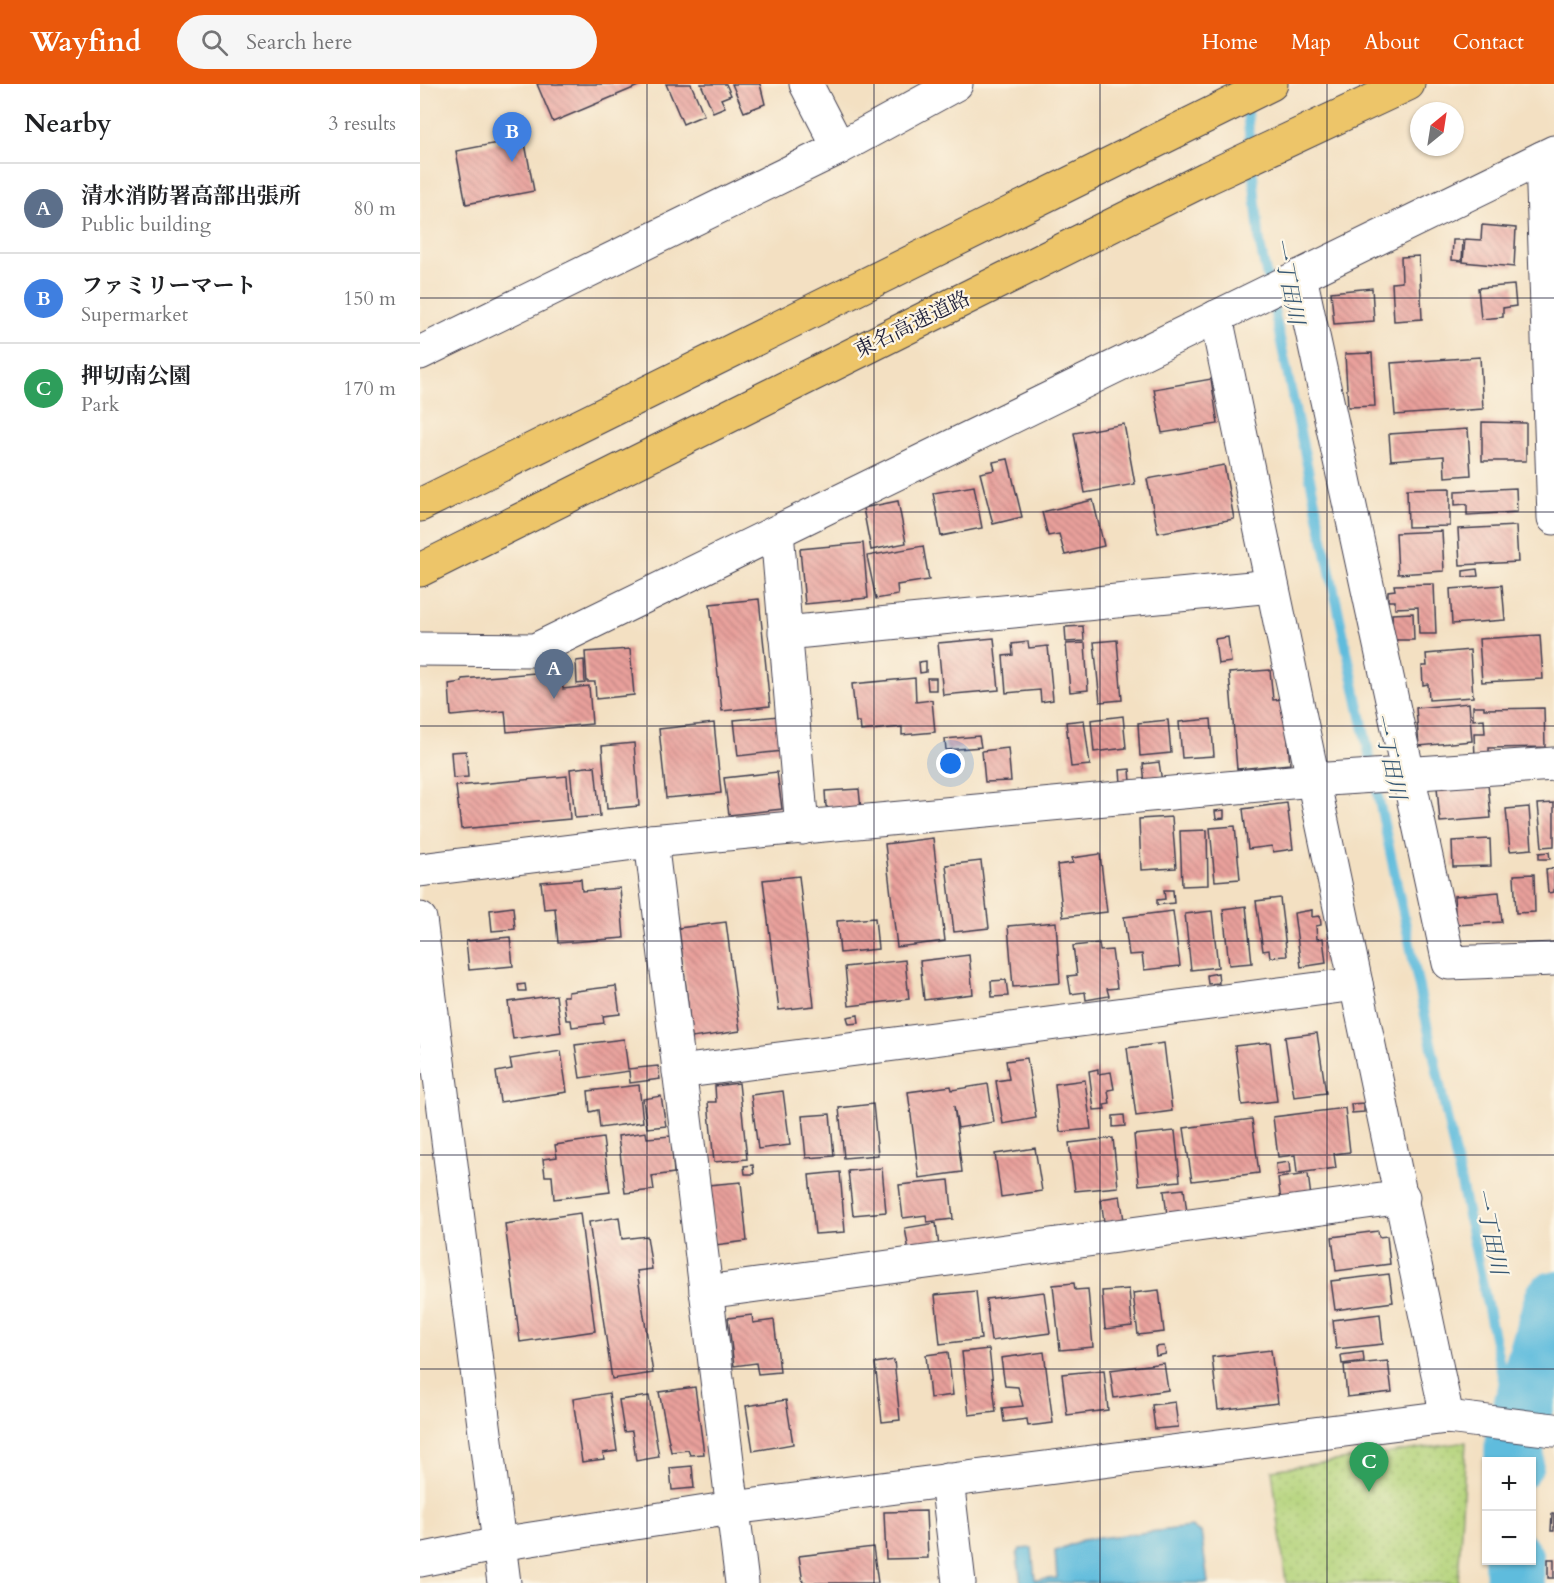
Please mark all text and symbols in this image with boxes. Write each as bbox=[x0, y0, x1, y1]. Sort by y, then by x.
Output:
search box bbox=[177, 15, 597, 69]
text: Wayfind bbox=[30, 23, 141, 61]
icon: search bbox=[198, 26, 231, 59]
text: Search here bbox=[246, 27, 353, 57]
text: Home bbox=[1202, 28, 1258, 57]
text: Map bbox=[1291, 28, 1331, 57]
text: About bbox=[1364, 28, 1420, 57]
text: Contact bbox=[1453, 28, 1524, 57]
north arrow bbox=[1410, 102, 1464, 156]
text: Nearby bbox=[24, 106, 112, 141]
text: 3 results bbox=[328, 110, 396, 137]
pin: B bbox=[492, 112, 532, 162]
text: 清水消防署高部出張所 bbox=[81, 181, 301, 211]
text: A bbox=[36, 195, 51, 222]
text: 80 m bbox=[353, 195, 396, 222]
text: Public building bbox=[81, 211, 211, 238]
water label: 一丁田川 bbox=[1265, 235, 1312, 329]
text: ファミリーマート bbox=[81, 271, 257, 301]
street label: 東名高速道路 bbox=[849, 284, 975, 365]
text: B bbox=[36, 285, 51, 312]
text: 150 m bbox=[343, 285, 396, 312]
text: Supermarket bbox=[81, 301, 188, 328]
text: 押切南公園 bbox=[81, 361, 191, 391]
text: C bbox=[36, 375, 51, 402]
text: 170 m bbox=[343, 375, 396, 402]
text: Park bbox=[81, 391, 119, 418]
pin: A bbox=[534, 650, 574, 699]
water label: 一丁田川 bbox=[1365, 710, 1413, 804]
your location bbox=[936, 749, 965, 778]
water label: 一丁田川 bbox=[1466, 1185, 1514, 1279]
pin: C bbox=[1350, 1442, 1388, 1492]
map controls bbox=[1482, 1457, 1536, 1565]
button: + bbox=[1482, 1457, 1536, 1511]
button: − bbox=[1482, 1511, 1536, 1565]

